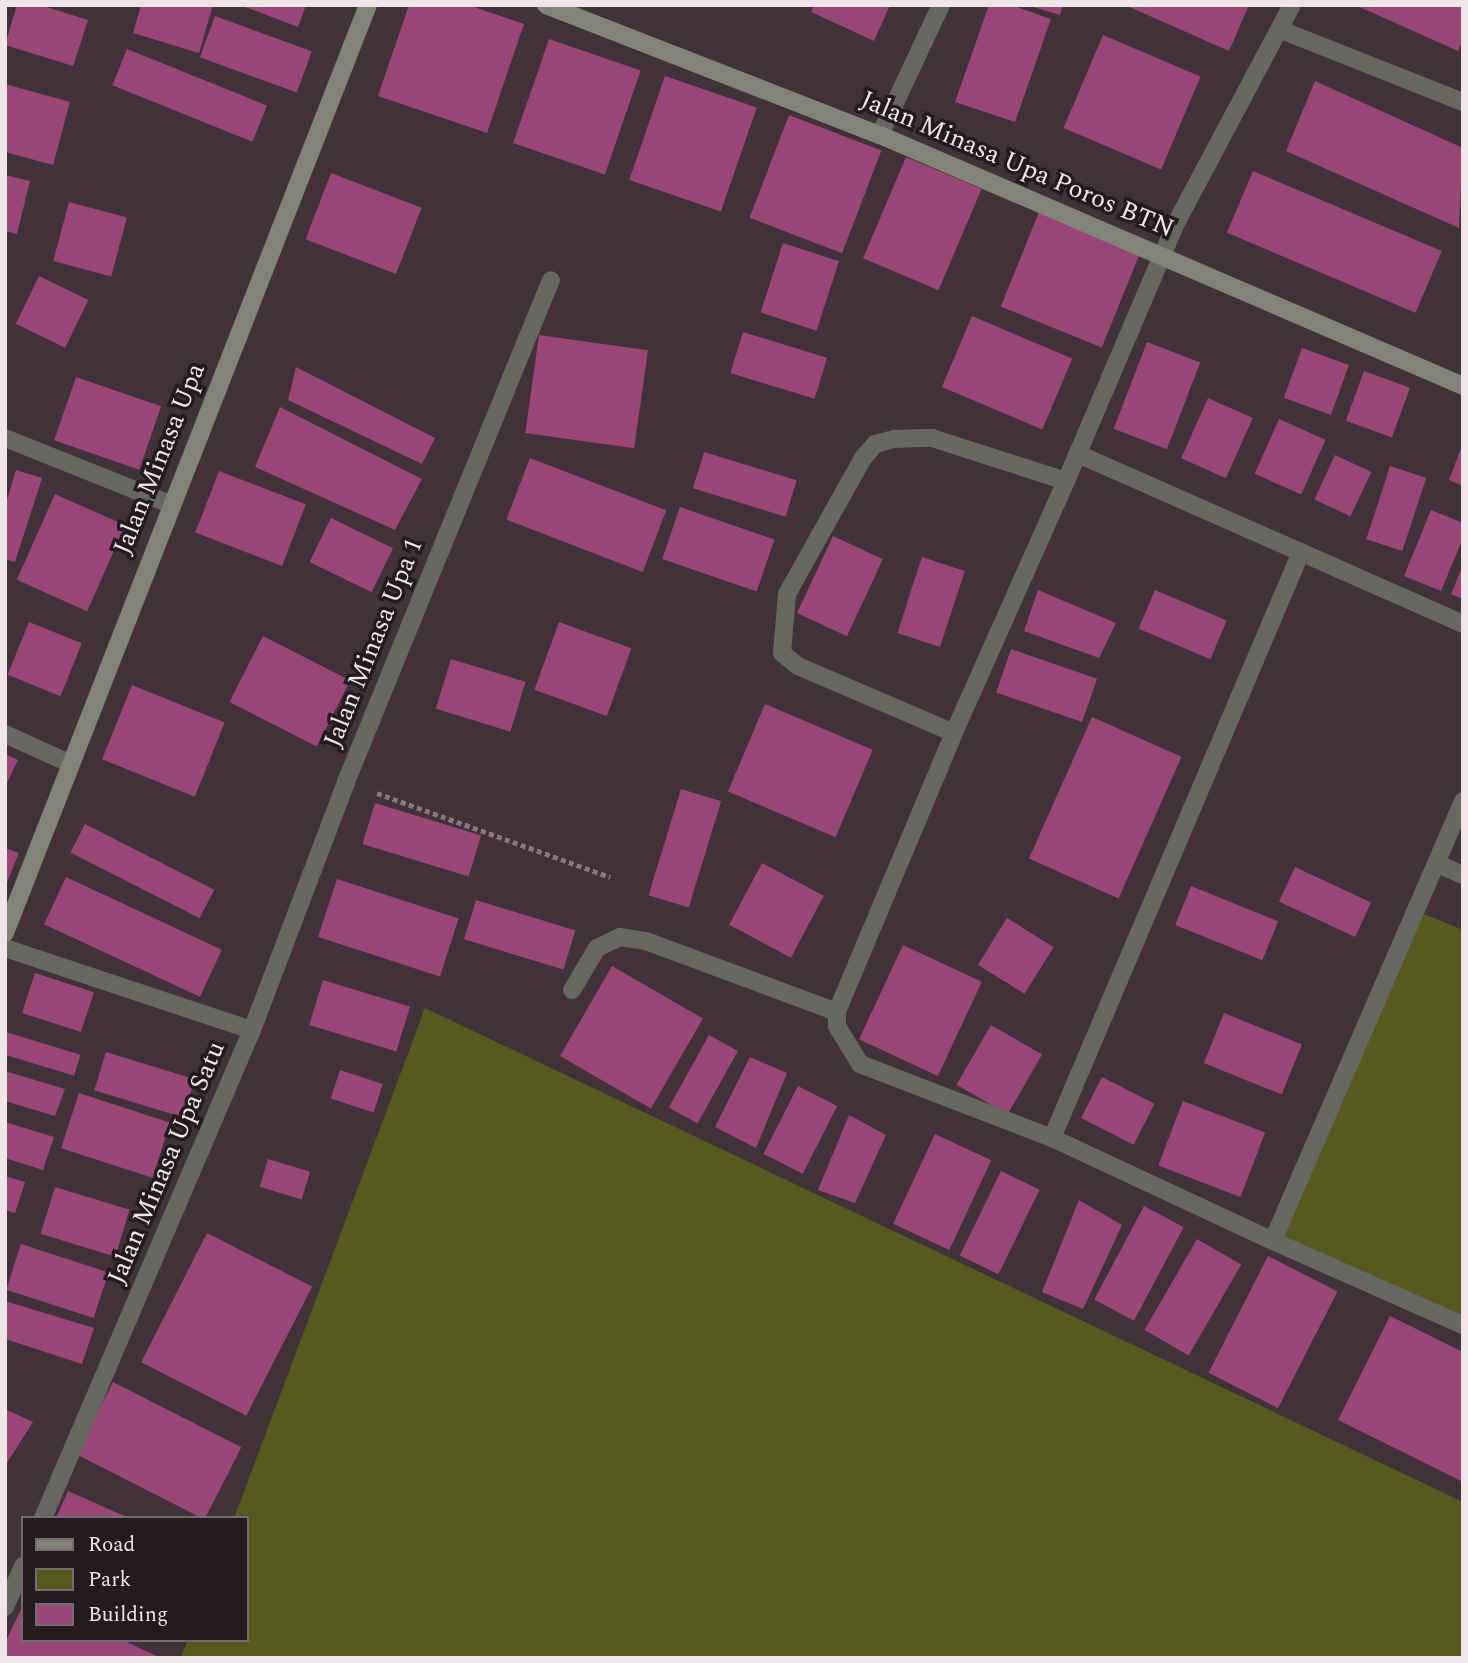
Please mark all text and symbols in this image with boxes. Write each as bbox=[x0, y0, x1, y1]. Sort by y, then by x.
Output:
street label: Jalan Minasa Upa Poros BTN bbox=[856, 85, 1178, 245]
street label: Jalan Minasa Upa bbox=[107, 359, 213, 559]
street label: Jalan Minasa Upa 1 bbox=[318, 534, 430, 752]
street label: Jalan Minasa Upa Satu bbox=[102, 1037, 232, 1289]
legend bbox=[21, 1516, 248, 1642]
text: Road bbox=[88, 1529, 135, 1561]
text: Park bbox=[88, 1564, 131, 1596]
text: Building bbox=[88, 1599, 168, 1631]

